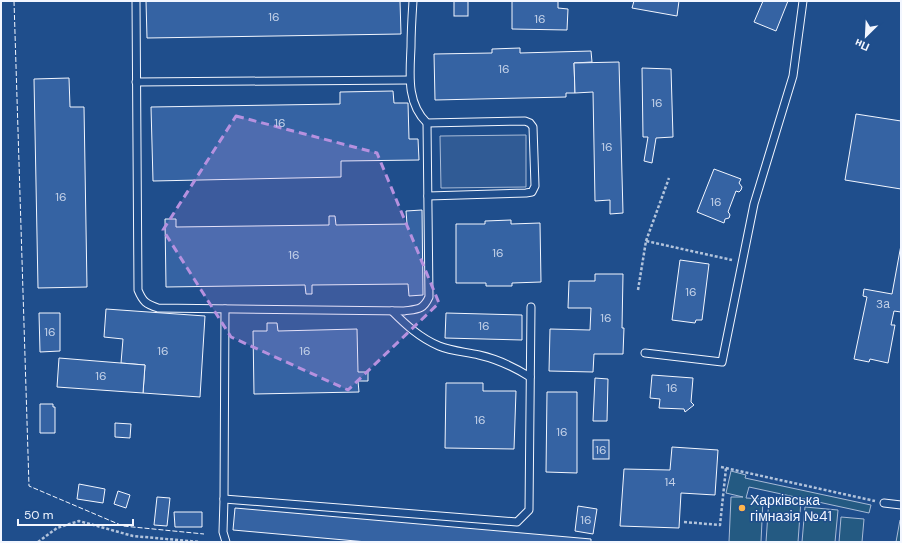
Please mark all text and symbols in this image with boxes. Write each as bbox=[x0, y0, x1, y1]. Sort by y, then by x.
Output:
house number: 16 bbox=[268, 9, 280, 25]
house number: 16 bbox=[534, 11, 546, 27]
north arrow bbox=[846, 16, 886, 56]
text: Пн bbox=[852, 36, 871, 54]
house number: 16 bbox=[498, 61, 510, 77]
house number: 16 bbox=[651, 95, 663, 111]
house number: 16 bbox=[274, 115, 286, 131]
house number: 16 bbox=[601, 139, 613, 155]
house number: 16 bbox=[55, 189, 67, 205]
house number: 16 bbox=[710, 194, 722, 210]
house number: 16 bbox=[492, 245, 504, 261]
house number: 16 bbox=[288, 247, 300, 263]
house number: 16 bbox=[685, 284, 697, 300]
house number: 3а bbox=[876, 296, 890, 312]
house number: 16 bbox=[600, 310, 612, 326]
house number: 16 bbox=[478, 318, 490, 334]
house number: 16 bbox=[44, 324, 56, 340]
house number: 16 bbox=[157, 343, 169, 359]
house number: 16 bbox=[299, 343, 311, 359]
house number: 16 bbox=[95, 368, 107, 384]
house number: 16 bbox=[666, 380, 678, 396]
house number: 16 bbox=[474, 412, 486, 428]
house number: 16 bbox=[556, 424, 568, 440]
house number: 16 bbox=[595, 442, 607, 458]
house number: 14 bbox=[664, 474, 676, 490]
place label: Харківська гімназія №41 bbox=[750, 491, 832, 525]
scale bar bbox=[18, 501, 133, 527]
marker: Харківська гімназія №41 bbox=[737, 503, 747, 513]
text: 50 m bbox=[24, 507, 53, 523]
house number: 16 bbox=[580, 512, 592, 528]

